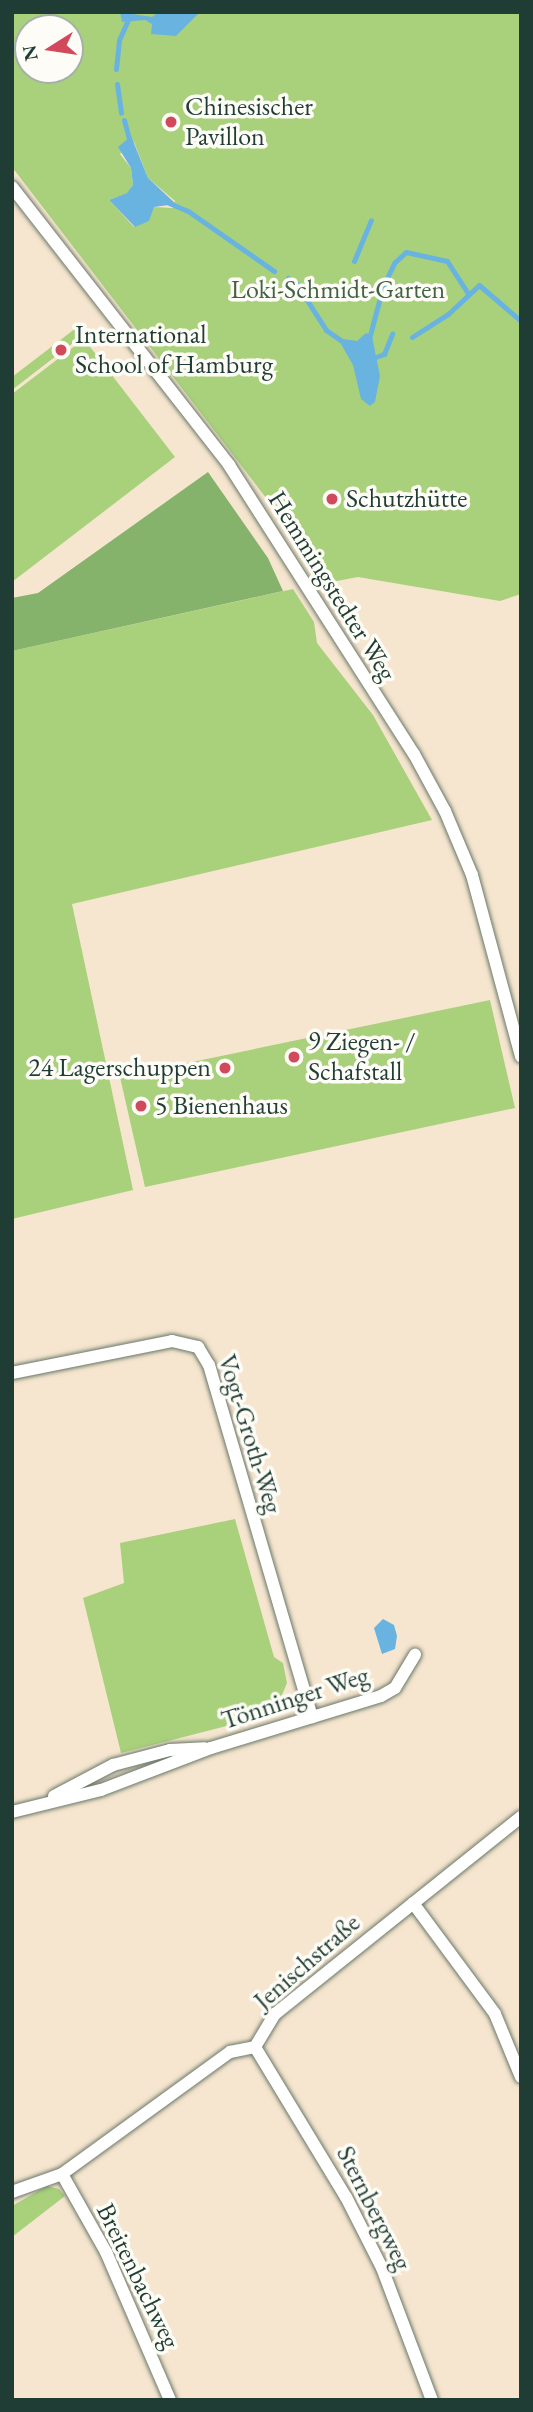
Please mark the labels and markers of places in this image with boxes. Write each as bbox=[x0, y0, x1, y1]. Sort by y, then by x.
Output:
place label: Chinesischer Pavillon bbox=[185, 91, 313, 152]
marker: Chinesischer Pavillon bbox=[163, 114, 179, 130]
place label: International School of Hamburg bbox=[75, 319, 273, 380]
marker: International School of Hamburg bbox=[53, 342, 69, 358]
place label: Schutzhütte bbox=[346, 483, 467, 515]
marker: Schutzhütte bbox=[324, 491, 340, 507]
place label: 9 Ziegen- / Schafstall bbox=[308, 1026, 416, 1088]
marker: 9 Ziegen- / Schafstall bbox=[286, 1049, 302, 1065]
place label: 24 Lagerschuppen bbox=[28, 1052, 211, 1084]
marker: 24 Lagerschuppen bbox=[217, 1060, 233, 1076]
place label: 5 Bienenhaus bbox=[155, 1090, 288, 1122]
marker: 5 Bienenhaus bbox=[133, 1098, 149, 1114]

